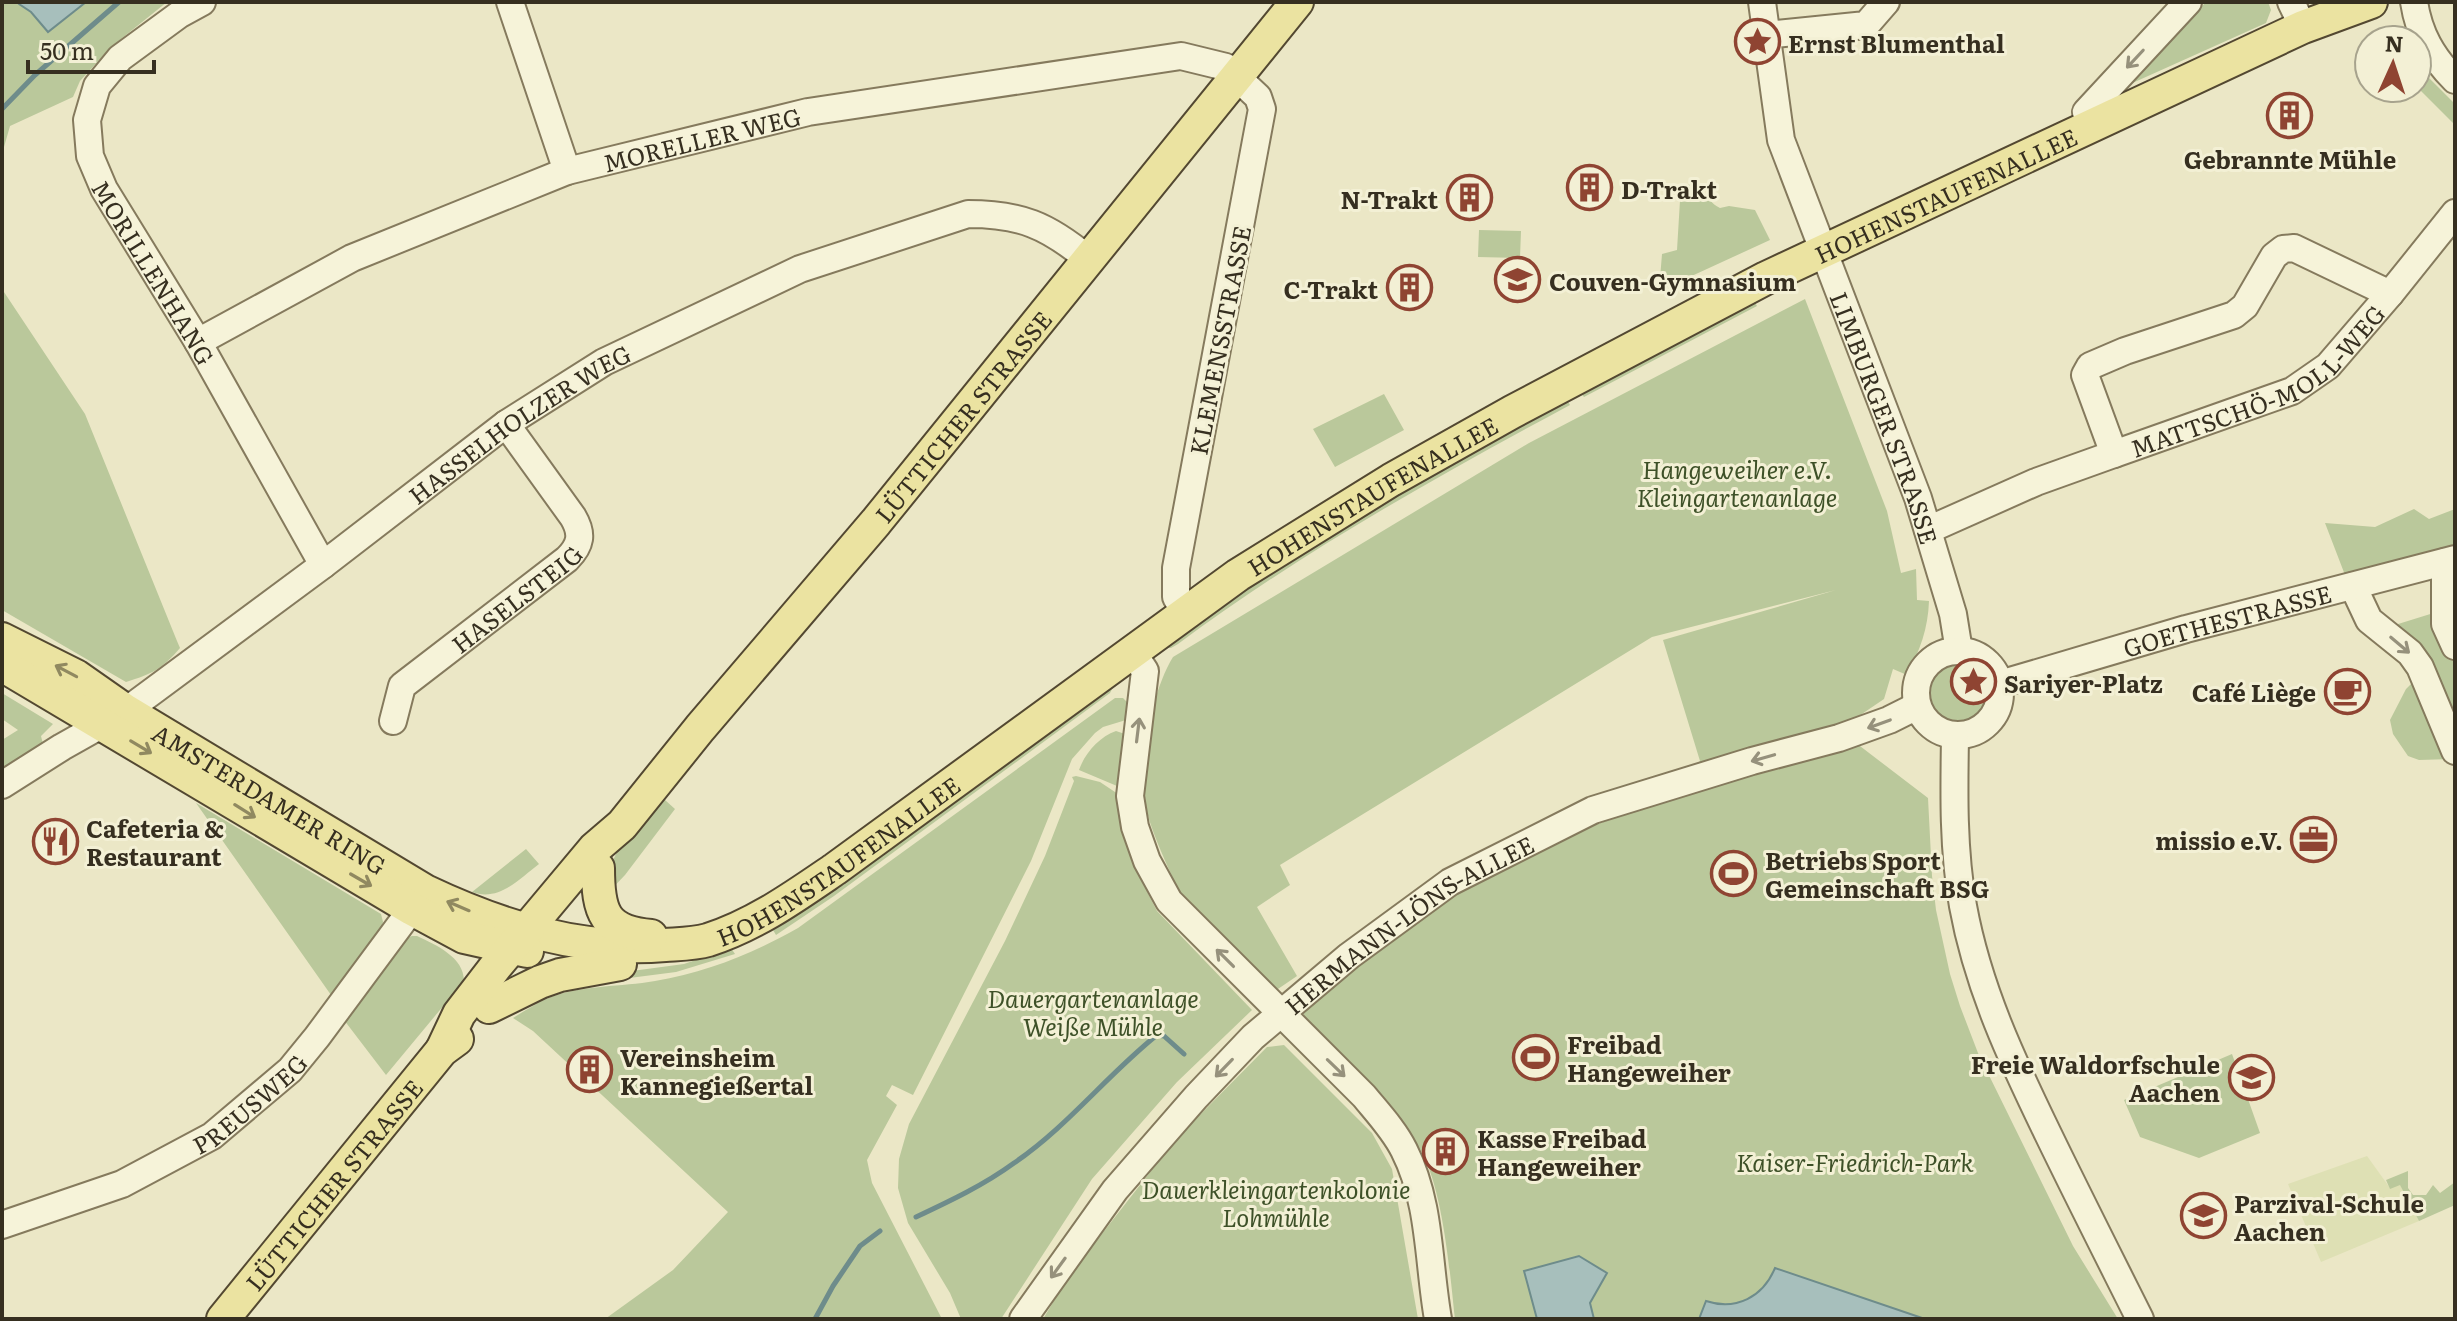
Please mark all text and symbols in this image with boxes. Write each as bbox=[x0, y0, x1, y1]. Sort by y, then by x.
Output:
place icon: Ernst Blumenthal bbox=[1733, 18, 1781, 66]
scale bar bbox=[28, 24, 154, 74]
north arrow bbox=[2353, 24, 2433, 104]
place label: Ernst Blumenthal bbox=[1788, 25, 2005, 60]
text: N bbox=[2384, 26, 2404, 59]
text: 50 m bbox=[40, 32, 94, 67]
one-way arrow bbox=[2126, 49, 2145, 69]
building icon: Gebrannte Mühle bbox=[2266, 92, 2314, 140]
street label: MORELLER WEG bbox=[599, 97, 804, 179]
street label: HOHENSTAUFENALLEE bbox=[1808, 118, 2082, 271]
place label: Gebrannte Mühle bbox=[2184, 141, 2396, 176]
building icon: D-Trakt bbox=[1566, 164, 1614, 212]
place label: D-Trakt bbox=[1621, 171, 1718, 206]
street label: MORILLENHANG bbox=[85, 173, 224, 370]
building icon: N-Trakt bbox=[1445, 174, 1493, 222]
place label: N-Trakt bbox=[1340, 181, 1438, 216]
street label: KLEMENSSTRASSE bbox=[1180, 222, 1258, 458]
school or university icon: Couven-Gymnasium bbox=[1494, 256, 1542, 304]
place label: Couven-Gymnasium bbox=[1549, 263, 1796, 298]
building icon: C-Trakt bbox=[1385, 264, 1433, 312]
place label: C-Trakt bbox=[1284, 271, 1378, 306]
street label: LIMBURGER STRASSE bbox=[1823, 286, 1948, 548]
street label: MATTSCHÖ-MOLL-WEG bbox=[2125, 296, 2392, 464]
street label: LÜTTICHER STRASSE bbox=[865, 302, 1059, 529]
street label: HASSELHOLZER WEG bbox=[400, 335, 636, 511]
street label: HOHENSTAUFENALLEE bbox=[1240, 406, 1503, 583]
park label: Hangeweiher e.V. Kleingartenanlage bbox=[1637, 451, 1837, 514]
street label: HASELSTEIG bbox=[443, 537, 590, 660]
street label: GOETHESTRASSE bbox=[2118, 574, 2335, 664]
one-way arrow bbox=[2390, 636, 2410, 654]
place icon: Sariyer-Platz bbox=[1949, 658, 1997, 706]
one-way arrow bbox=[55, 663, 78, 679]
place label: Sariyer-Platz bbox=[2004, 665, 2163, 700]
cafe icon: Café Liège bbox=[2323, 667, 2371, 715]
place label: Café Liège bbox=[2192, 674, 2316, 709]
street label: AMSTERDAMER RING bbox=[147, 714, 394, 882]
one-way arrow bbox=[1867, 717, 1892, 732]
one-way arrow bbox=[1131, 718, 1146, 743]
one-way arrow bbox=[129, 740, 152, 756]
one-way arrow bbox=[1751, 751, 1777, 766]
street label: HOHENSTAUFENALLEE bbox=[711, 766, 967, 953]
one-way arrow bbox=[233, 804, 256, 820]
place label: Cafeteria & Restaurant bbox=[86, 810, 224, 873]
office icon: missio e.V. bbox=[2290, 815, 2338, 863]
restaurant icon: Cafeteria & Restaurant bbox=[31, 817, 79, 865]
place label: missio e.V. bbox=[2155, 822, 2283, 857]
street label: HERMANN-LÖNS-ALLEE bbox=[1276, 825, 1539, 1021]
place label: Betriebs Sport Gemeinschaft BSG bbox=[1765, 842, 1989, 905]
sports icon: Betriebs Sport Gemeinschaft BSG bbox=[1710, 849, 1758, 897]
one-way arrow bbox=[349, 873, 373, 888]
one-way arrow bbox=[446, 897, 471, 912]
one-way arrow bbox=[1216, 948, 1235, 968]
park label: Dauergartenanlage Weiße Mühle bbox=[987, 980, 1199, 1043]
place label: Freibad Hangeweiher bbox=[1567, 1026, 1731, 1089]
sports icon: Freibad Hangeweiher bbox=[1512, 1033, 1560, 1081]
place label: Vereinsheim Kannegießertal bbox=[620, 1039, 813, 1102]
street label: PREUSWEG bbox=[185, 1046, 314, 1161]
building icon: Vereinsheim Kannegießertal bbox=[565, 1046, 613, 1094]
place label: Freie Waldorfschule Aachen bbox=[1971, 1046, 2220, 1109]
school or university icon: Freie Waldorfschule Aachen bbox=[2227, 1053, 2275, 1101]
one-way arrow bbox=[1215, 1058, 1234, 1077]
one-way arrow bbox=[1326, 1059, 1346, 1078]
street label: LÜTTICHER STRASSE bbox=[236, 1071, 430, 1297]
place label: Kasse Freibad Hangeweiher bbox=[1477, 1120, 1647, 1183]
building icon: Kasse Freibad Hangeweiher bbox=[1422, 1127, 1470, 1175]
park label: Kaiser-Friedrich-Park bbox=[1736, 1144, 1975, 1179]
park label: Dauerkleingartenkolonie Lohmühle bbox=[1142, 1171, 1411, 1234]
place label: Parzival-Schule Aachen bbox=[2234, 1185, 2424, 1248]
school or university icon: Parzival-Schule Aachen bbox=[2179, 1192, 2227, 1240]
one-way arrow bbox=[1050, 1257, 1067, 1278]

